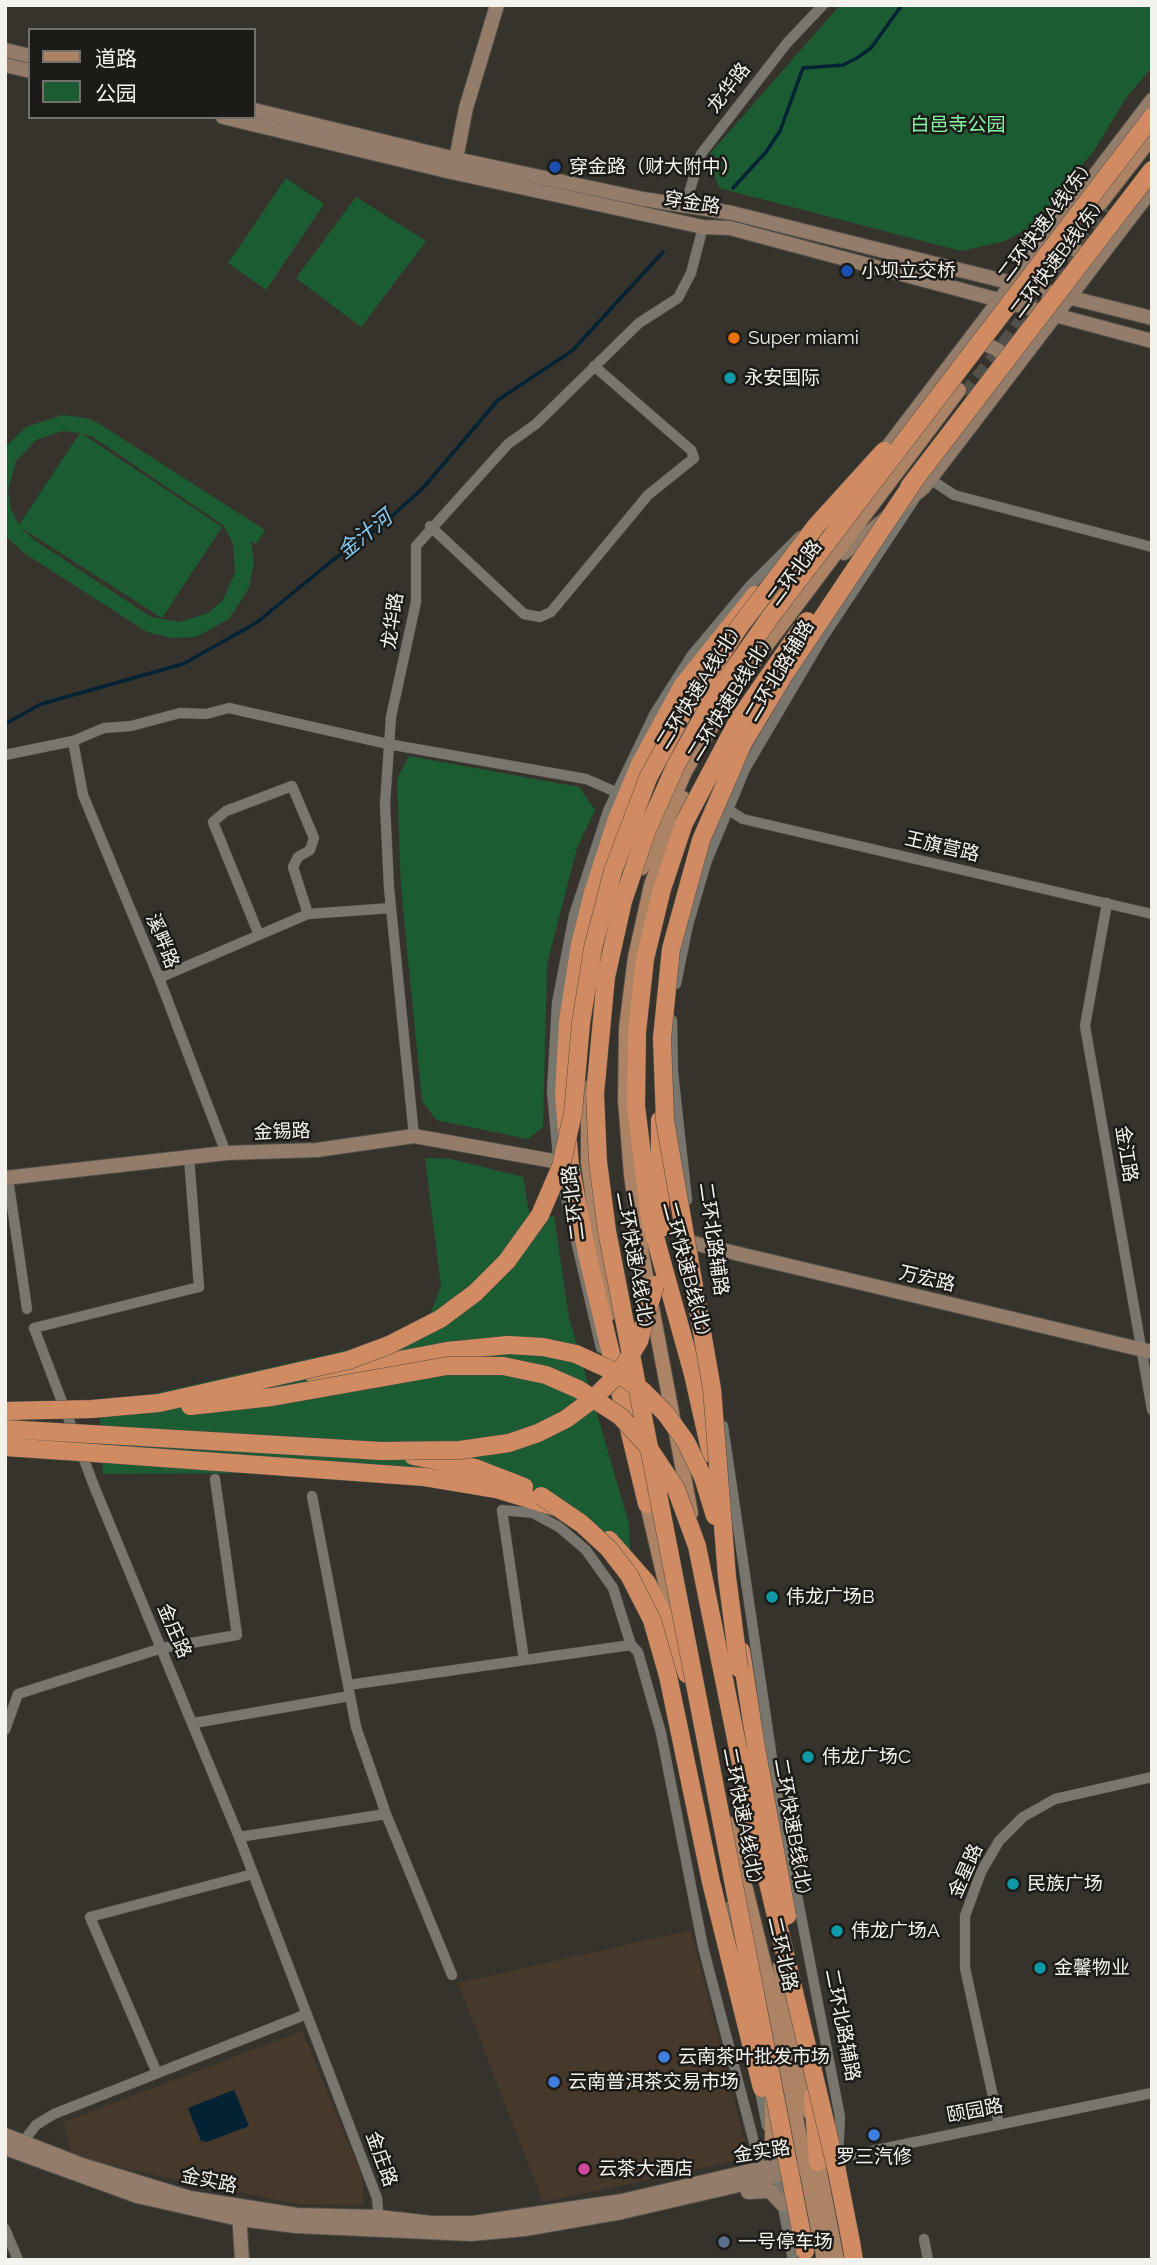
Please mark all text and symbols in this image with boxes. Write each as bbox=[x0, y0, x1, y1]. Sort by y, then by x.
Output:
legend bbox=[28, 28, 256, 119]
text: 道路 bbox=[95, 46, 137, 71]
street label: 龙华路 bbox=[702, 59, 756, 117]
text: 公园 bbox=[95, 81, 137, 106]
park label: 白邑寺公园 bbox=[911, 114, 1005, 136]
place label: 穿金路（财大附中） bbox=[569, 156, 740, 178]
marker: 穿金路（财大附中） bbox=[547, 159, 563, 175]
street label: 二环快速A线(东) bbox=[994, 162, 1094, 286]
street label: 穿金路 bbox=[662, 187, 722, 219]
street label: 二环快速B线(东) bbox=[1006, 199, 1106, 323]
place label: 小坝立交桥 bbox=[861, 260, 956, 282]
marker: 小坝立交桥 bbox=[839, 263, 855, 279]
place label: Super miami bbox=[748, 327, 859, 349]
marker: Super miami bbox=[726, 330, 742, 346]
place label: 永安国际 bbox=[744, 367, 820, 389]
marker: 永安国际 bbox=[722, 370, 738, 386]
water label: 金汁河 bbox=[333, 505, 397, 565]
street label: 二环北路 bbox=[763, 536, 827, 610]
street label: 龙华路 bbox=[378, 591, 408, 651]
street label: 二环北路辅路 bbox=[741, 616, 819, 726]
street label: 二环快速A线(北) bbox=[652, 625, 744, 753]
street label: 二环快速B线(北) bbox=[683, 637, 775, 765]
street label: 王旗营路 bbox=[902, 827, 982, 867]
street label: 溪畔路 bbox=[141, 910, 183, 972]
street label: 金锡路 bbox=[253, 1120, 311, 1144]
street label: 金江路 bbox=[1110, 1124, 1142, 1184]
street label: 二环北路 bbox=[558, 1164, 590, 1242]
street label: 二环北路辅路 bbox=[694, 1181, 732, 1297]
street label: 二环快速A线(北) bbox=[611, 1190, 657, 1328]
street label: 二环快速B线(北) bbox=[657, 1199, 715, 1337]
street label: 万宏路 bbox=[897, 1261, 957, 1297]
place label: 伟龙广场B bbox=[786, 1586, 875, 1608]
marker: 伟龙广场B bbox=[764, 1589, 780, 1605]
street label: 金庄路 bbox=[152, 1600, 196, 1662]
street label: 二环快速A线(北) bbox=[718, 1746, 766, 1884]
place label: 伟龙广场C bbox=[822, 1746, 911, 1768]
marker: 伟龙广场C bbox=[800, 1749, 816, 1765]
street label: 二环快速B线(北) bbox=[769, 1757, 815, 1895]
street label: 金星路 bbox=[944, 1840, 988, 1902]
place label: 民族广场 bbox=[1027, 1873, 1103, 1895]
marker: 民族广场 bbox=[1005, 1876, 1021, 1892]
street label: 二环北路 bbox=[762, 1914, 802, 1994]
place label: 伟龙广场A bbox=[851, 1920, 940, 1942]
marker: 伟龙广场A bbox=[829, 1923, 845, 1939]
place label: 金馨物业 bbox=[1054, 1957, 1130, 1979]
marker: 金馨物业 bbox=[1032, 1960, 1048, 1976]
street label: 二环北路辅路 bbox=[820, 1967, 864, 2083]
place label: 云南茶叶批发市场 bbox=[678, 2046, 830, 2068]
marker: 云南茶叶批发市场 bbox=[656, 2049, 672, 2065]
place label: 云南普洱茶交易市场 bbox=[568, 2071, 739, 2093]
marker: 云南普洱茶交易市场 bbox=[546, 2074, 562, 2090]
street label: 颐园路 bbox=[945, 2094, 1005, 2128]
marker: 罗三汽修 bbox=[866, 2127, 882, 2143]
street label: 金庄路 bbox=[361, 2128, 401, 2190]
street label: 金实路 bbox=[732, 2136, 792, 2168]
place label: 罗三汽修 bbox=[836, 2146, 912, 2168]
place label: 云茶大酒店 bbox=[598, 2158, 693, 2180]
marker: 云茶大酒店 bbox=[576, 2161, 592, 2177]
street label: 金实路 bbox=[179, 2164, 239, 2198]
place label: 一号停车场 bbox=[738, 2231, 833, 2253]
marker: 一号停车场 bbox=[716, 2234, 732, 2250]

